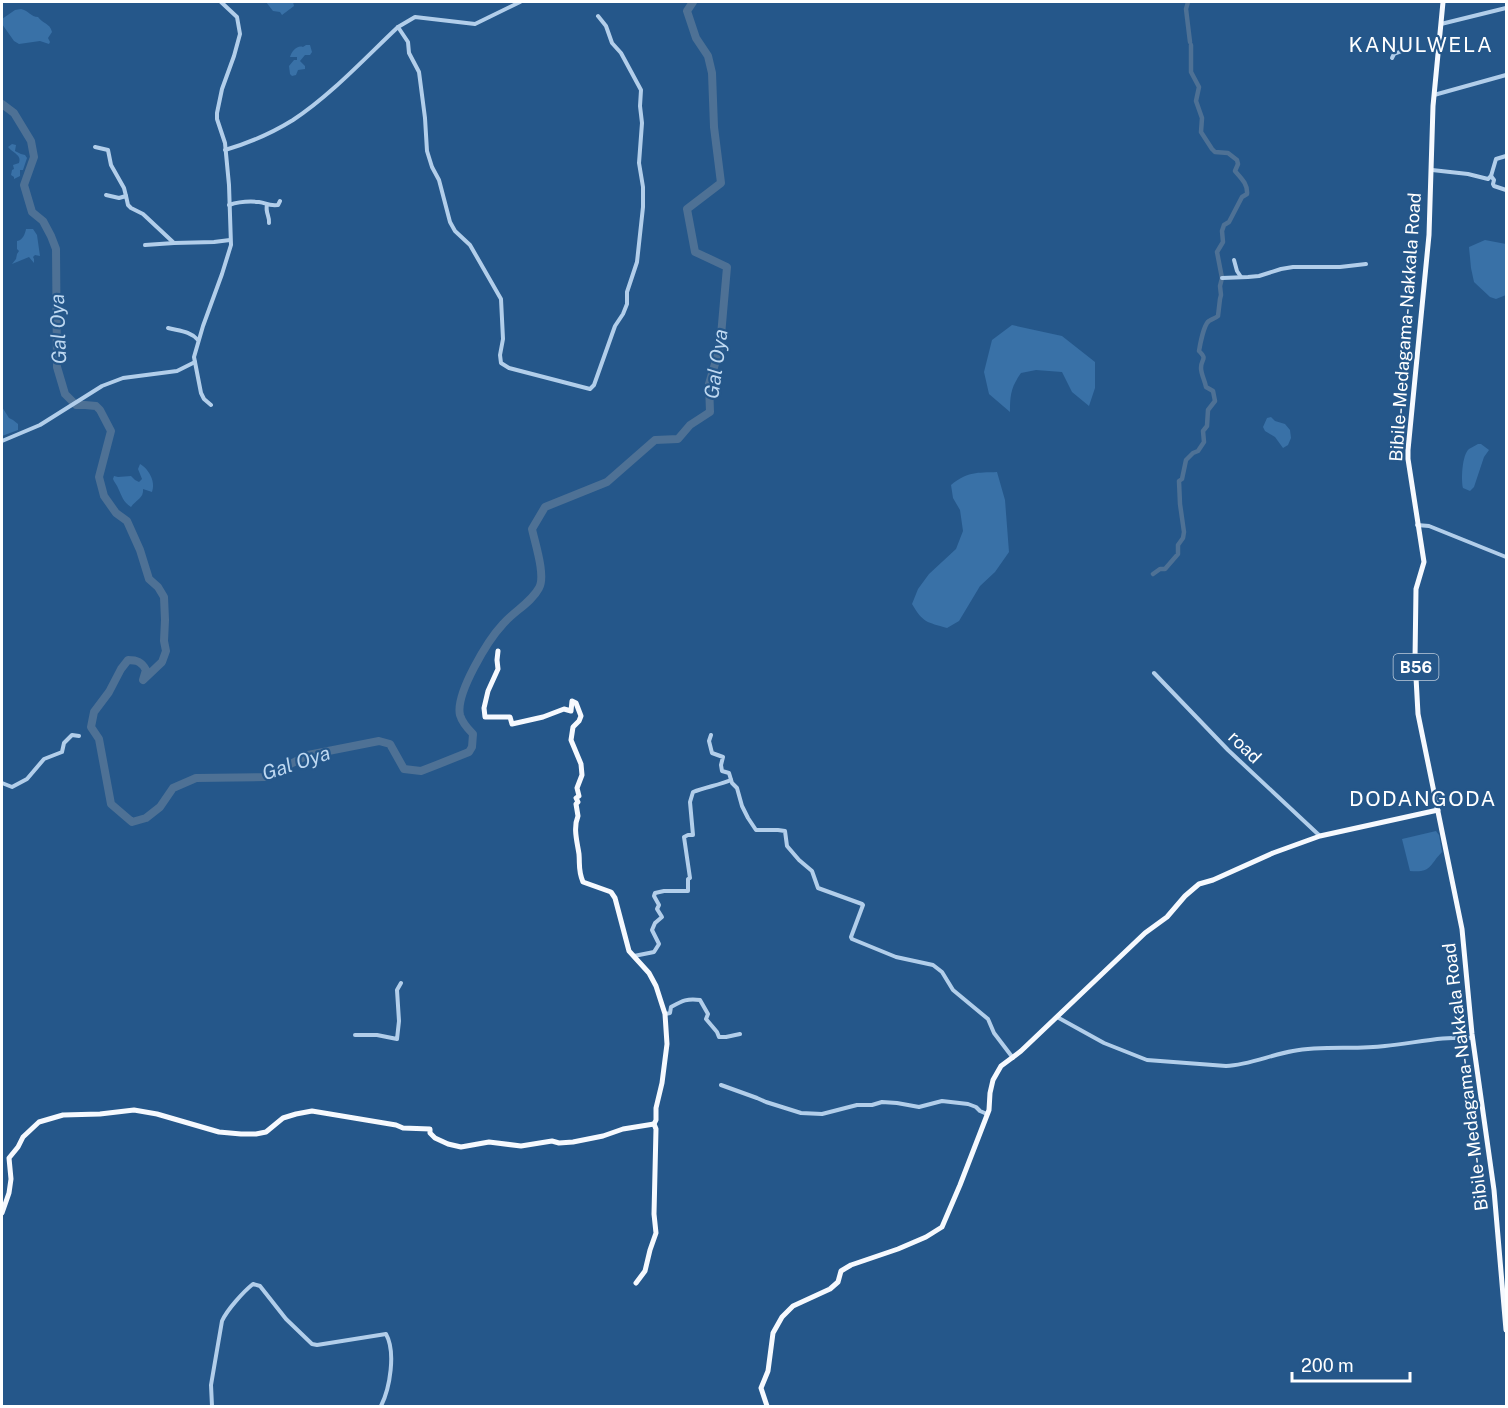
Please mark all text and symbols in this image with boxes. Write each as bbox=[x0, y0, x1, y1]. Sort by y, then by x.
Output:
district label: KANULWELA bbox=[1349, 32, 1493, 57]
street label: Bibile-Medagama-Nakkala Road bbox=[1385, 192, 1425, 462]
water label: Gal Oya bbox=[45, 293, 71, 365]
water label: Gal Oya bbox=[699, 328, 733, 400]
road number: B56 bbox=[1394, 654, 1438, 680]
street label: road bbox=[1224, 726, 1266, 768]
water label: Gal Oya bbox=[259, 741, 333, 785]
district label: DODANGODA bbox=[1349, 786, 1497, 811]
street label: Bibile-Medagama-Nakkala Road bbox=[1438, 942, 1492, 1212]
scale bar bbox=[1292, 1345, 1410, 1383]
text: 200 m bbox=[1301, 1355, 1354, 1376]

